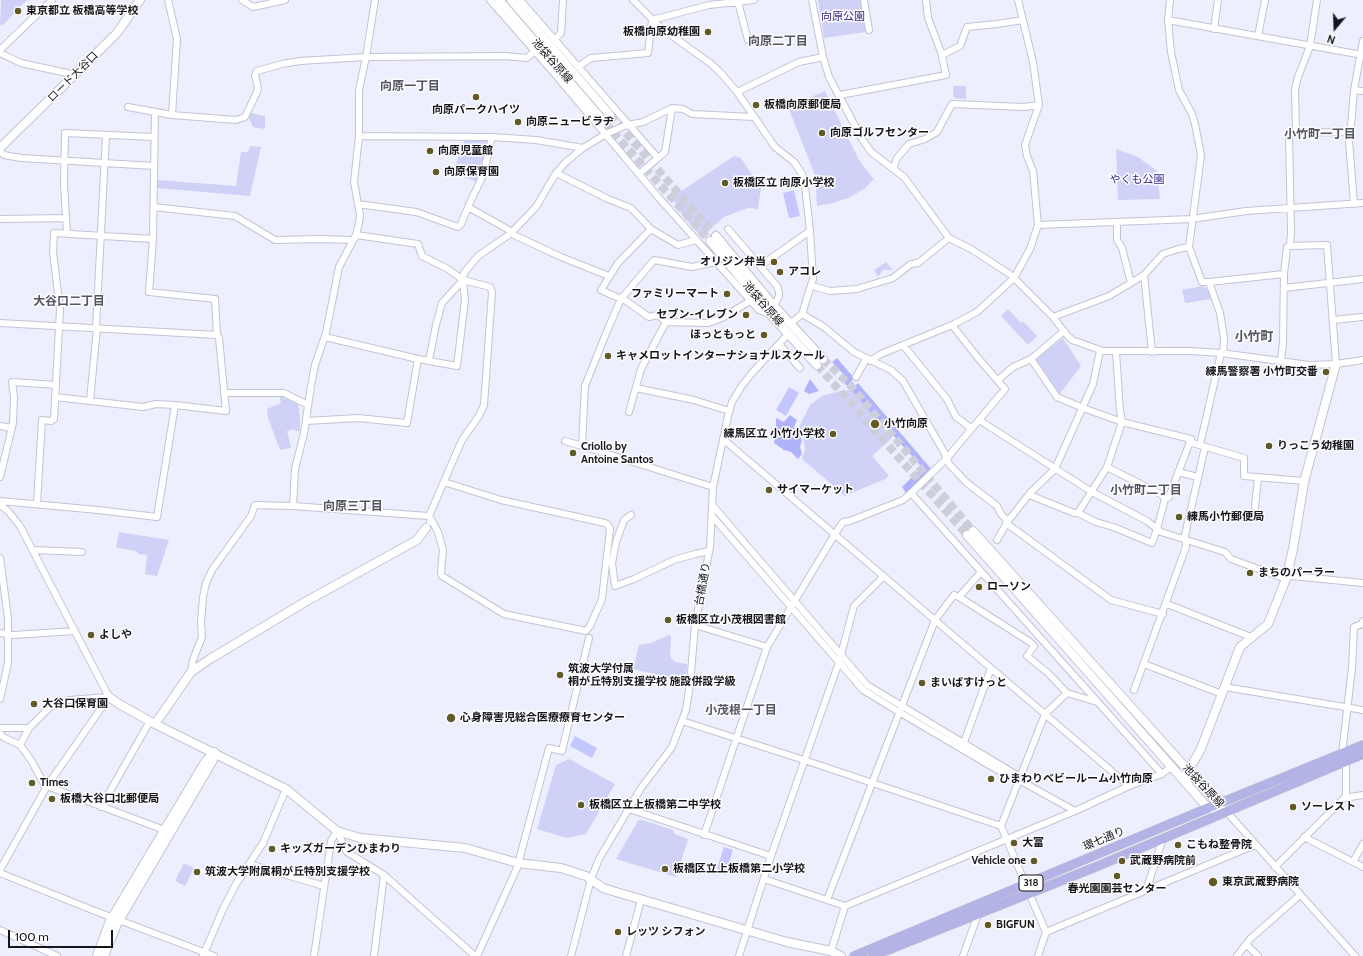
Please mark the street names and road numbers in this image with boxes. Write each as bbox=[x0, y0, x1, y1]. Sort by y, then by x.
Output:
street label: 池袋谷原線 bbox=[529, 36, 575, 86]
street label: ロード大谷口 bbox=[45, 49, 101, 105]
street label: 池袋谷原線 bbox=[740, 279, 786, 329]
street label: 台橋通り bbox=[693, 561, 713, 607]
street label: 池袋谷原線 bbox=[1179, 761, 1227, 811]
street label: 環七通り bbox=[1081, 824, 1127, 854]
road number: 318 bbox=[1019, 875, 1043, 891]

